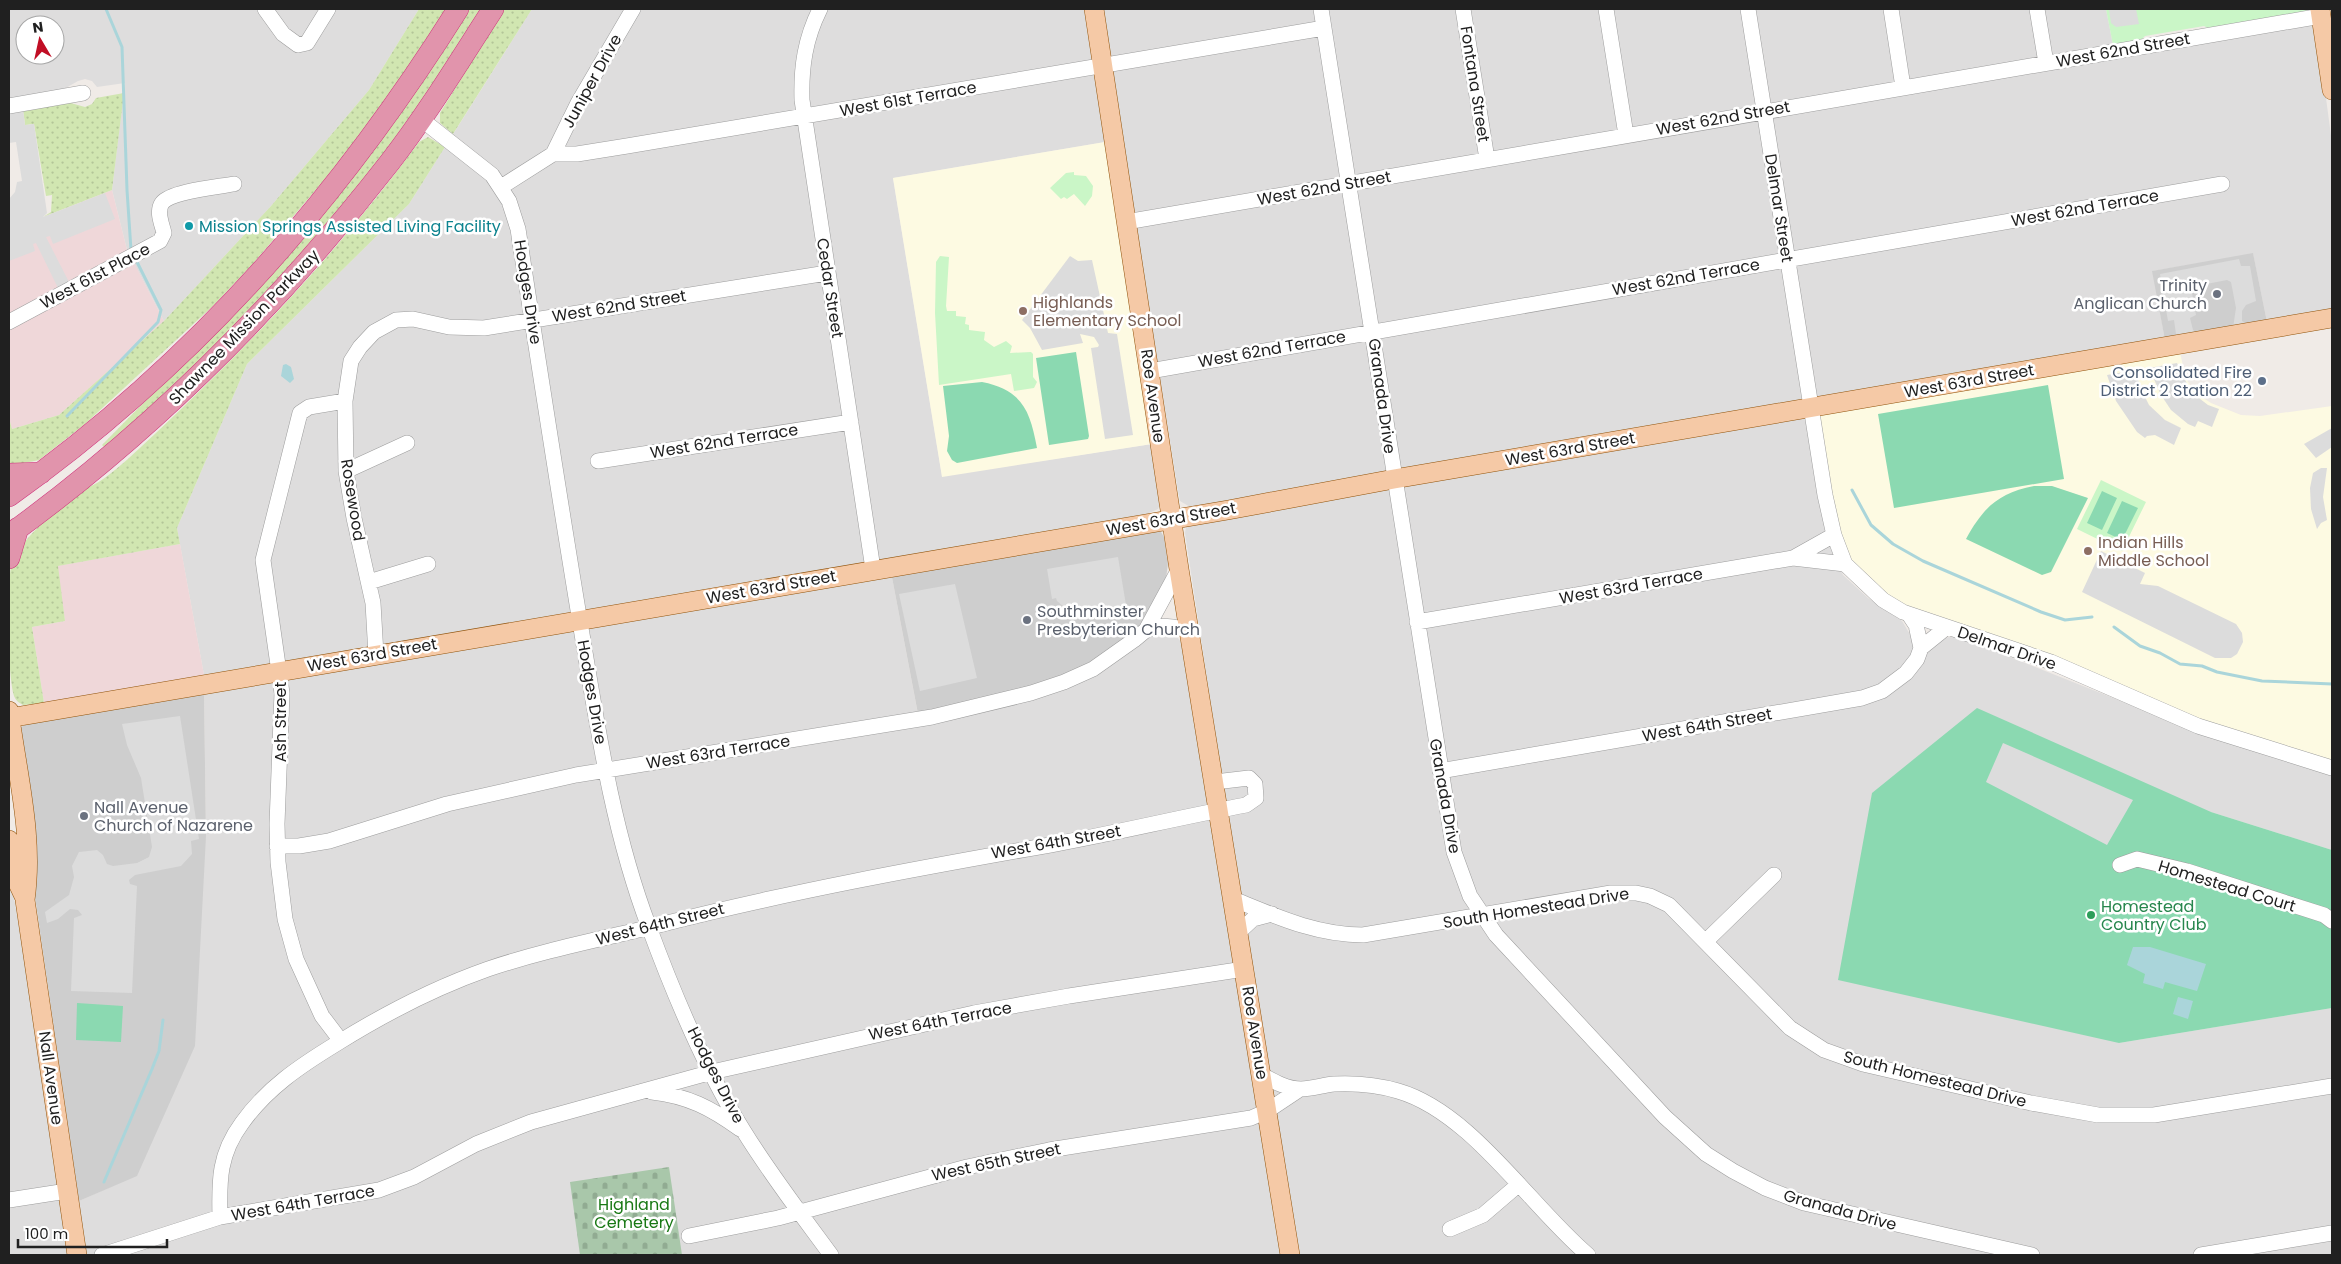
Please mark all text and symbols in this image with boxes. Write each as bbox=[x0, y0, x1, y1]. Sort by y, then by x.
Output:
north arrow bbox=[15, 15, 65, 65]
text: N bbox=[31, 16, 45, 38]
street label: Fontana Street bbox=[1454, 24, 1496, 144]
street label: West 62nd Street bbox=[2054, 27, 2192, 73]
street label: Juniper Drive bbox=[557, 30, 627, 132]
street label: West 61st Terrace bbox=[838, 76, 978, 122]
street label: West 62nd Street bbox=[1654, 95, 1792, 141]
street label: Delmar Street bbox=[1759, 152, 1799, 264]
street label: West 62nd Street bbox=[1255, 165, 1393, 211]
street label: West 62nd Terrace bbox=[2009, 184, 2161, 232]
place label: Mission Springs Assisted Living Facility bbox=[199, 215, 501, 238]
marker: Mission Springs Assisted Living Facility bbox=[183, 220, 195, 232]
street label: Cedar Street bbox=[811, 236, 849, 340]
street label: West 61st Place bbox=[36, 237, 154, 315]
street label: Hodges Drive bbox=[508, 238, 548, 346]
street label: Shawnee Mission Parkway bbox=[163, 244, 325, 410]
street label: West 62nd Terrace bbox=[1610, 253, 1762, 301]
place label: Trinity Anglican Church bbox=[2073, 274, 2207, 315]
street label: West 62nd Street bbox=[550, 284, 688, 328]
marker: Trinity Anglican Church bbox=[2211, 288, 2223, 300]
place label: Highlands Elementary School bbox=[1033, 291, 1181, 332]
marker: Highlands Elementary School bbox=[1017, 305, 1029, 317]
street label: West 62nd Terrace bbox=[1196, 325, 1348, 373]
street label: Granada Drive bbox=[1363, 337, 1401, 455]
street label: Roe Avenue bbox=[1135, 348, 1171, 444]
street label: West 63rd Street bbox=[1902, 358, 2036, 404]
place label: Consolidated Fire District 2 Station 22 bbox=[2100, 361, 2252, 402]
marker: Consolidated Fire District 2 Station 22 bbox=[2256, 375, 2268, 387]
street label: West 62nd Terrace bbox=[648, 418, 800, 464]
street label: West 63rd Street bbox=[1503, 426, 1637, 472]
street label: Rosewood bbox=[335, 457, 371, 543]
street label: West 63rd Street bbox=[1104, 496, 1238, 542]
place label: Indian Hills Middle School bbox=[2098, 531, 2209, 572]
marker: Indian Hills Middle School bbox=[2082, 545, 2094, 557]
street label: West 63rd Terrace bbox=[1557, 562, 1705, 610]
street label: West 63rd Street bbox=[704, 564, 838, 610]
place label: Southminster Presbyterian Church bbox=[1037, 600, 1200, 641]
marker: Southminster Presbyterian Church bbox=[1021, 614, 1033, 626]
street label: Delmar Drive bbox=[1955, 620, 2059, 676]
street label: West 63rd Street bbox=[305, 632, 439, 678]
street label: Hodges Drive bbox=[572, 638, 613, 746]
street label: Ash Street bbox=[269, 682, 292, 762]
street label: West 64th Street bbox=[1640, 702, 1774, 748]
street label: West 63rd Terrace bbox=[644, 729, 792, 775]
street label: Granada Drive bbox=[1424, 737, 1466, 855]
place label: Nall Avenue Church of Nazarene bbox=[94, 796, 253, 837]
marker: Nall Avenue Church of Nazarene bbox=[78, 810, 90, 822]
street label: West 64th Street bbox=[989, 819, 1123, 865]
street label: Homestead Court bbox=[2156, 854, 2299, 918]
street label: South Homestead Drive bbox=[1441, 882, 1631, 934]
place label: Homestead Country Club bbox=[2101, 895, 2207, 936]
street label: West 64th Street bbox=[593, 897, 727, 951]
marker: Homestead Country Club bbox=[2085, 909, 2097, 921]
street label: Roe Avenue bbox=[1236, 985, 1274, 1081]
street label: West 64th Terrace bbox=[866, 996, 1014, 1046]
street label: Hodges Drive bbox=[682, 1023, 750, 1127]
street label: Nall Avenue bbox=[33, 1030, 69, 1126]
street label: South Homestead Drive bbox=[1841, 1045, 2029, 1113]
street label: West 65th Street bbox=[929, 1137, 1063, 1187]
street label: West 64th Terrace bbox=[229, 1179, 377, 1227]
street label: Granada Drive bbox=[1781, 1184, 1899, 1236]
park label: Highland Cemetery bbox=[594, 1193, 674, 1234]
scale bar bbox=[18, 1216, 166, 1248]
text: 100 m bbox=[25, 1223, 68, 1244]

